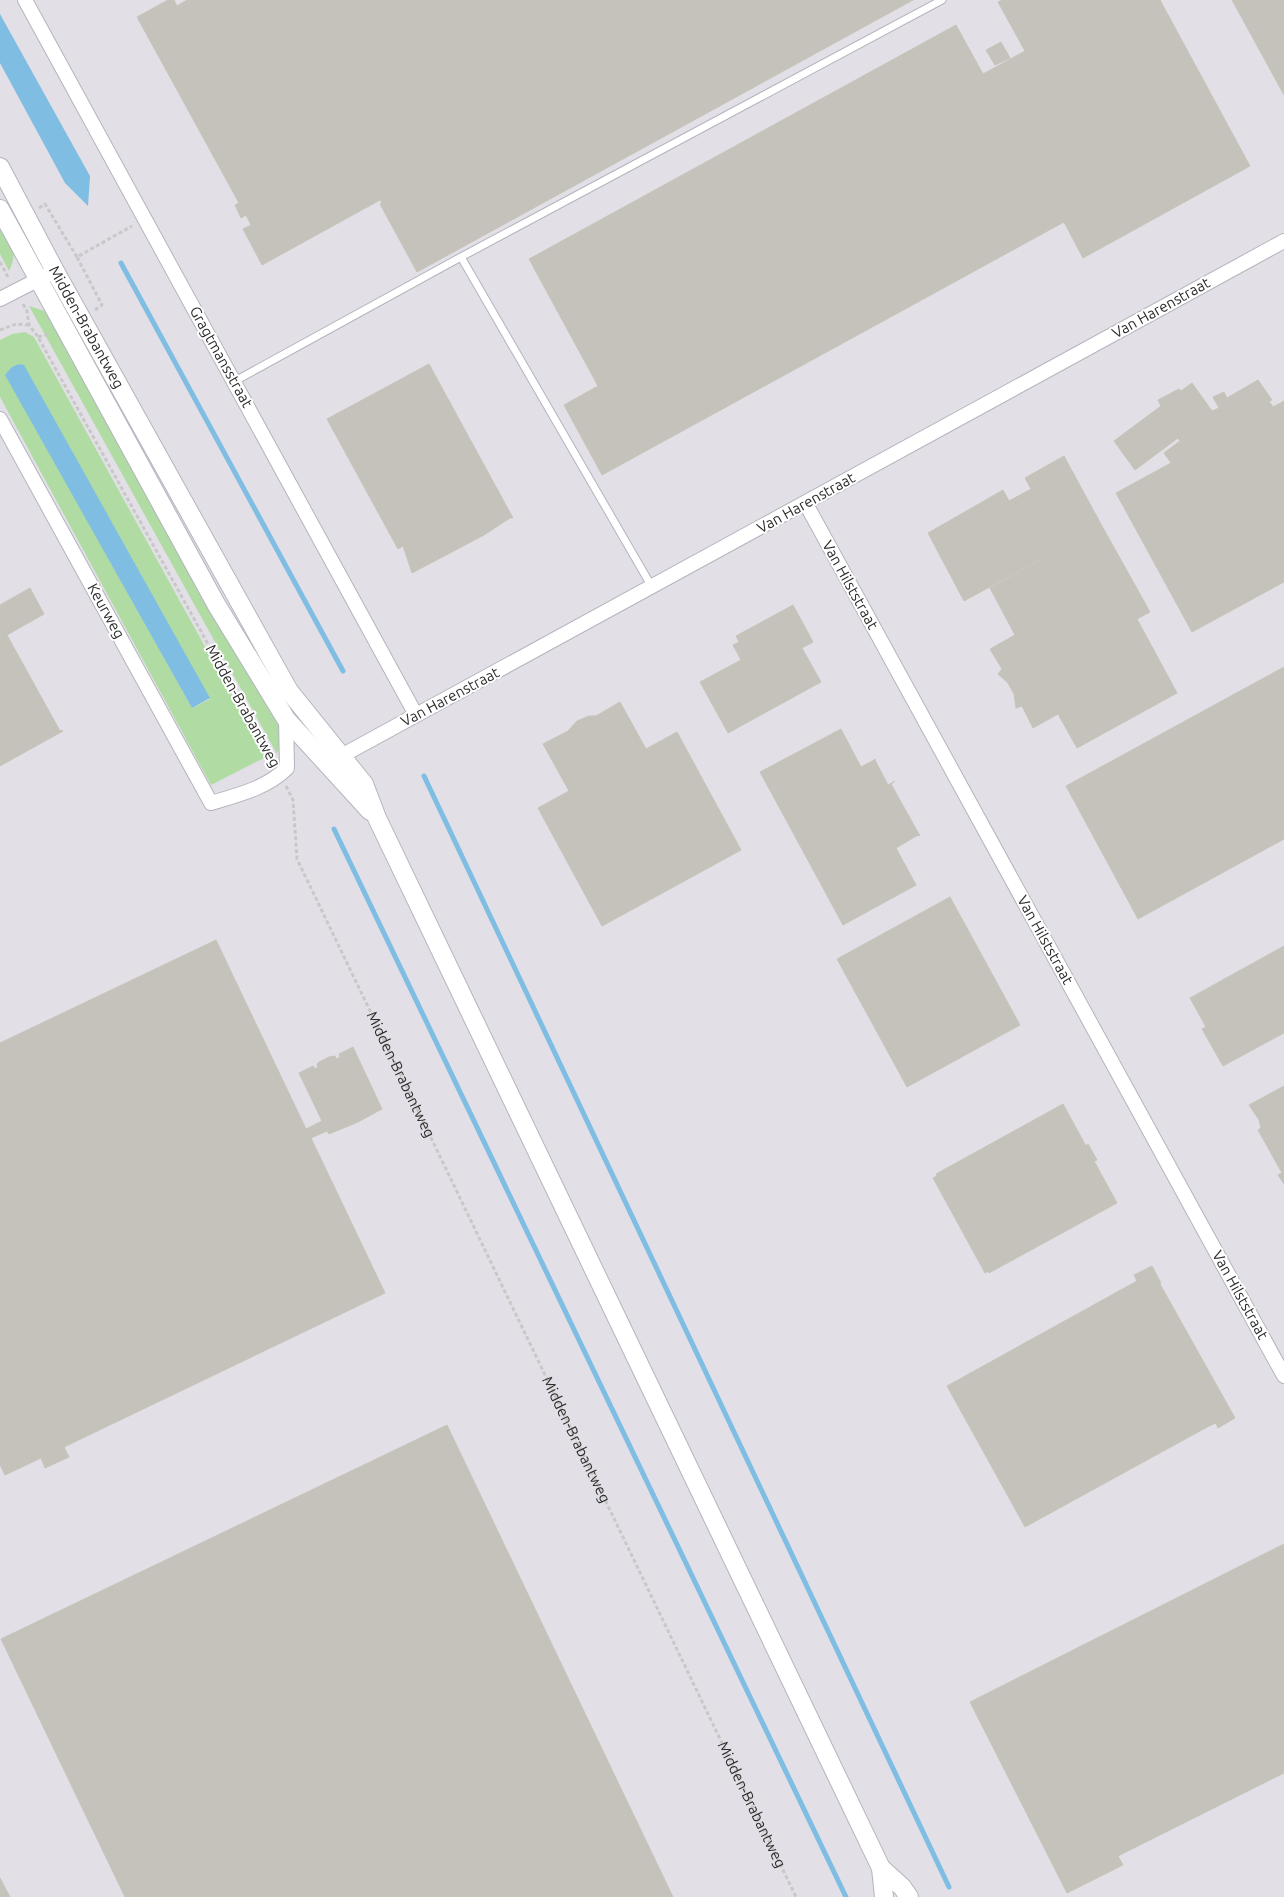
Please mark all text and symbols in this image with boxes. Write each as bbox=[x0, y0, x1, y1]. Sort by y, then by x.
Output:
street label: Midden-Brabantweg bbox=[46, 263, 128, 391]
street label: Van Harenstraat bbox=[1109, 274, 1213, 341]
street label: Gragtmansstraat bbox=[187, 303, 256, 410]
street label: Van Harenstraat bbox=[754, 469, 858, 536]
street label: Van Hilststraat bbox=[819, 537, 882, 632]
street label: Keurweg bbox=[84, 580, 128, 641]
street label: Midden-Brabantweg bbox=[203, 641, 284, 770]
street label: Van Harenstraat bbox=[398, 663, 502, 730]
street label: Van Hilststraat bbox=[1014, 892, 1077, 987]
street label: Midden-Brabantweg bbox=[364, 1009, 439, 1140]
street label: Van Hilststraat bbox=[1209, 1247, 1272, 1342]
street label: Midden-Brabantweg bbox=[539, 1374, 614, 1505]
street label: Midden-Brabantweg bbox=[714, 1739, 790, 1870]

